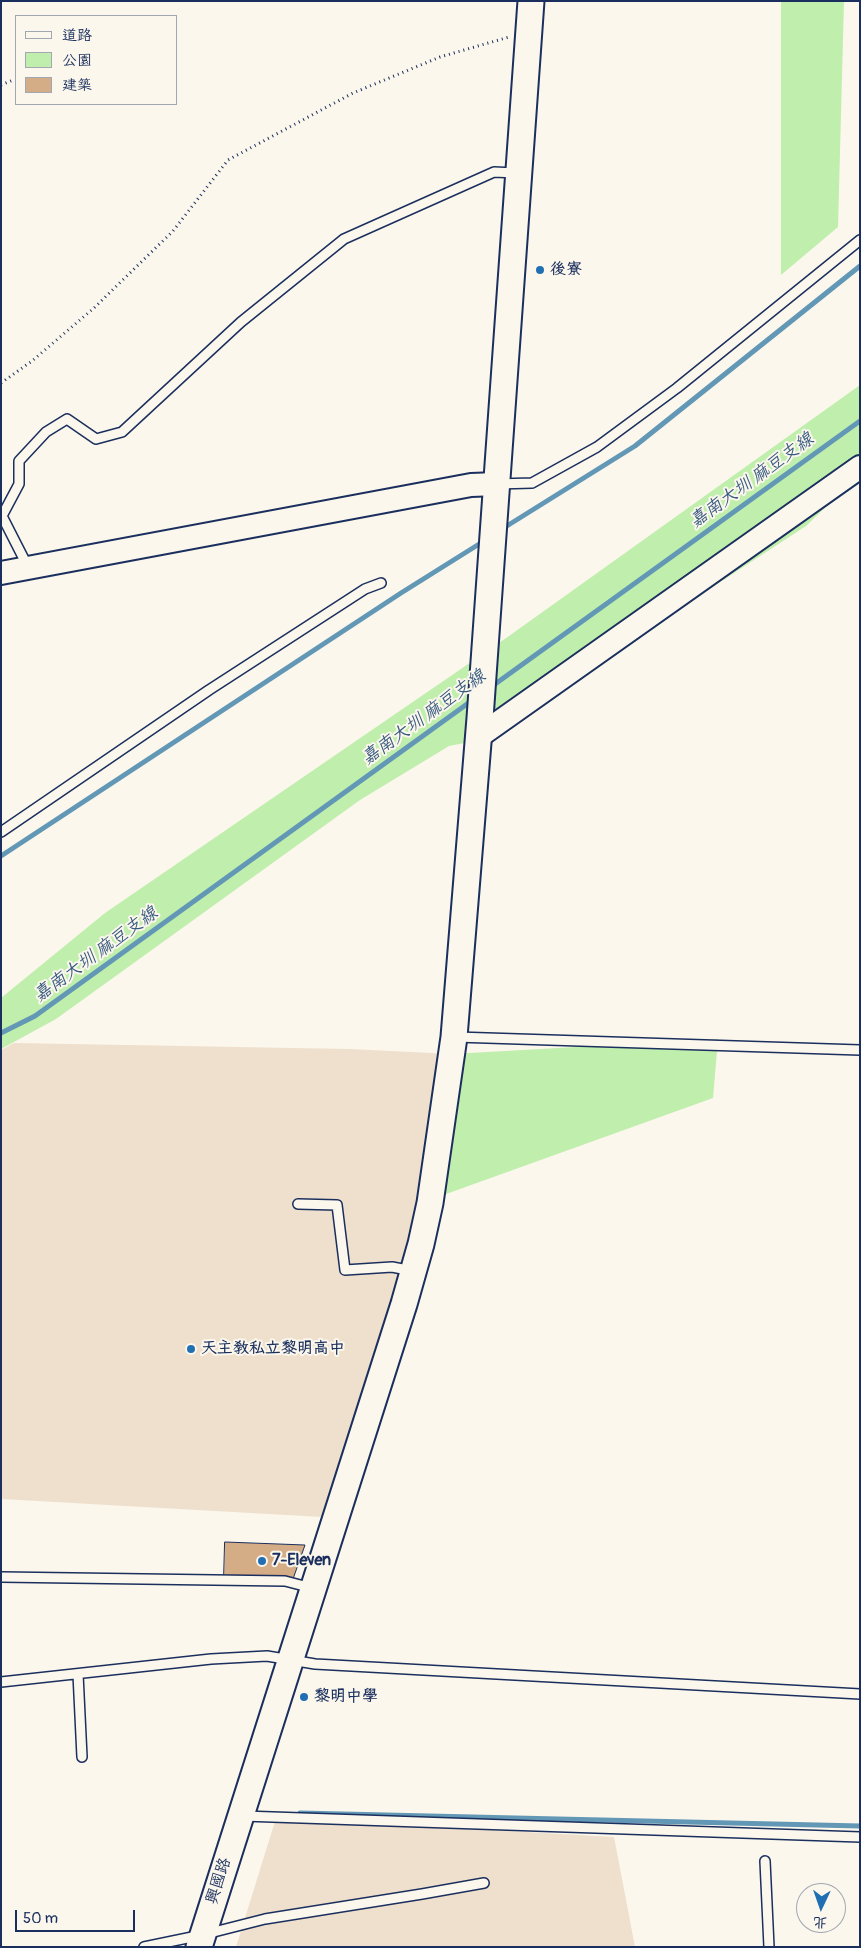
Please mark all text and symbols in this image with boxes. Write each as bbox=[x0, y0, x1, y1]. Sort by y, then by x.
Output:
legend bbox=[15, 15, 178, 105]
text: 道路 bbox=[62, 26, 92, 45]
text: 公園 bbox=[62, 51, 92, 70]
text: 建築 bbox=[62, 76, 92, 95]
place label: 後寮 bbox=[550, 260, 582, 280]
marker: 後寮 bbox=[534, 264, 546, 276]
water label: 嘉南大圳 麻豆支線 bbox=[686, 429, 818, 533]
water label: 嘉南大圳 麻豆支線 bbox=[358, 666, 490, 770]
water label: 嘉南大圳 麻豆支線 bbox=[30, 903, 162, 1007]
place label: 天主教私立黎明高中 bbox=[201, 1339, 345, 1359]
marker: 天主教私立黎明高中 bbox=[185, 1343, 197, 1355]
place label: 7-Eleven bbox=[272, 1551, 331, 1571]
marker: 7-Eleven bbox=[256, 1555, 268, 1567]
place label: 黎明中學 bbox=[314, 1687, 378, 1707]
marker: 黎明中學 bbox=[298, 1691, 310, 1703]
street label: 興國路 bbox=[202, 1855, 236, 1907]
north arrow bbox=[796, 1883, 846, 1933]
scale bar bbox=[18, 1900, 138, 1932]
text: 50 m bbox=[23, 1909, 58, 1928]
text: 北 bbox=[813, 1914, 828, 1931]

